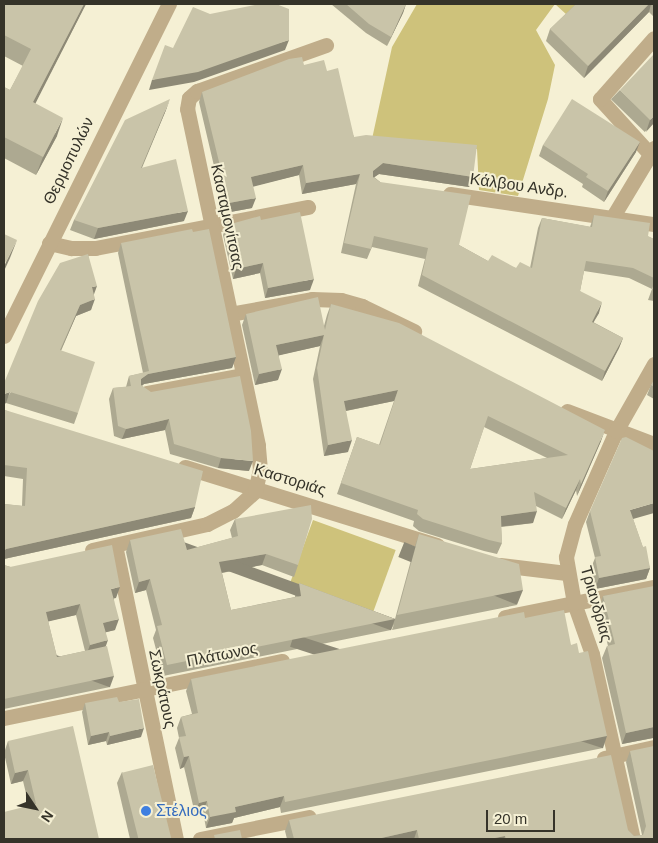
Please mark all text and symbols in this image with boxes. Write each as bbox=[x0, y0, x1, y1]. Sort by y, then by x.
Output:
street label: Θερμοπυλών bbox=[40, 114, 98, 208]
street label: Κασταμονίτσας bbox=[206, 162, 248, 272]
street label: Κάλβου Ανδρ. bbox=[468, 170, 570, 202]
street label: Καστοριάς bbox=[252, 460, 328, 500]
street label: Τριανδρίας bbox=[576, 564, 616, 644]
street label: Πλάτωνος bbox=[185, 639, 259, 671]
street label: Σωκράτους bbox=[144, 648, 180, 730]
north arrow bbox=[10, 783, 60, 833]
scale bar bbox=[488, 800, 557, 832]
place label: Στέλιος bbox=[156, 801, 207, 821]
marker: Στέλιος bbox=[140, 805, 152, 817]
text: N bbox=[38, 808, 57, 825]
text: 20 m bbox=[494, 810, 527, 827]

